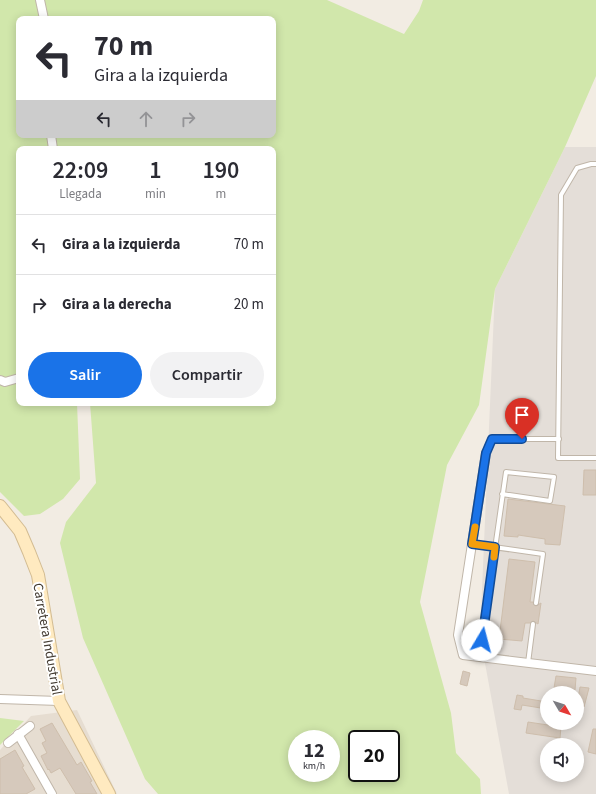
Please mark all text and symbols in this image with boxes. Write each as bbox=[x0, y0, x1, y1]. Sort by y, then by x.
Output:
text: 70 m bbox=[94, 26, 153, 66]
icon: left bbox=[28, 32, 80, 84]
text: Gira a la izquierda bbox=[94, 63, 228, 88]
icon: left bbox=[93, 108, 115, 130]
icon: ahead bbox=[135, 108, 157, 130]
icon: right bbox=[177, 108, 199, 130]
text: 22:09 bbox=[53, 153, 108, 188]
text: 1 bbox=[149, 153, 162, 188]
text: 190 bbox=[203, 153, 239, 188]
text: Llegada bbox=[59, 185, 102, 203]
text: min bbox=[145, 185, 166, 203]
text: m bbox=[216, 185, 226, 203]
icon: left bbox=[28, 234, 50, 256]
text: Gira a la izquierda bbox=[62, 234, 181, 255]
text: 70 m bbox=[234, 234, 264, 255]
icon: right bbox=[28, 294, 50, 316]
text: Gira a la derecha bbox=[62, 294, 172, 315]
text: 20 m bbox=[234, 294, 264, 315]
button: Salir bbox=[28, 352, 142, 398]
button: Compartir bbox=[150, 352, 264, 398]
pin bbox=[505, 398, 539, 439]
icon: arrive bbox=[511, 404, 533, 426]
street label: Carretera Industrial bbox=[27, 582, 67, 697]
position arrow bbox=[461, 619, 503, 661]
north arrow bbox=[540, 686, 584, 730]
map controls bbox=[540, 686, 584, 782]
speed limit sign: 20 bbox=[348, 730, 400, 782]
text: 12 bbox=[303, 737, 325, 765]
button: sound bbox=[540, 738, 584, 782]
text: km/h bbox=[303, 759, 325, 773]

